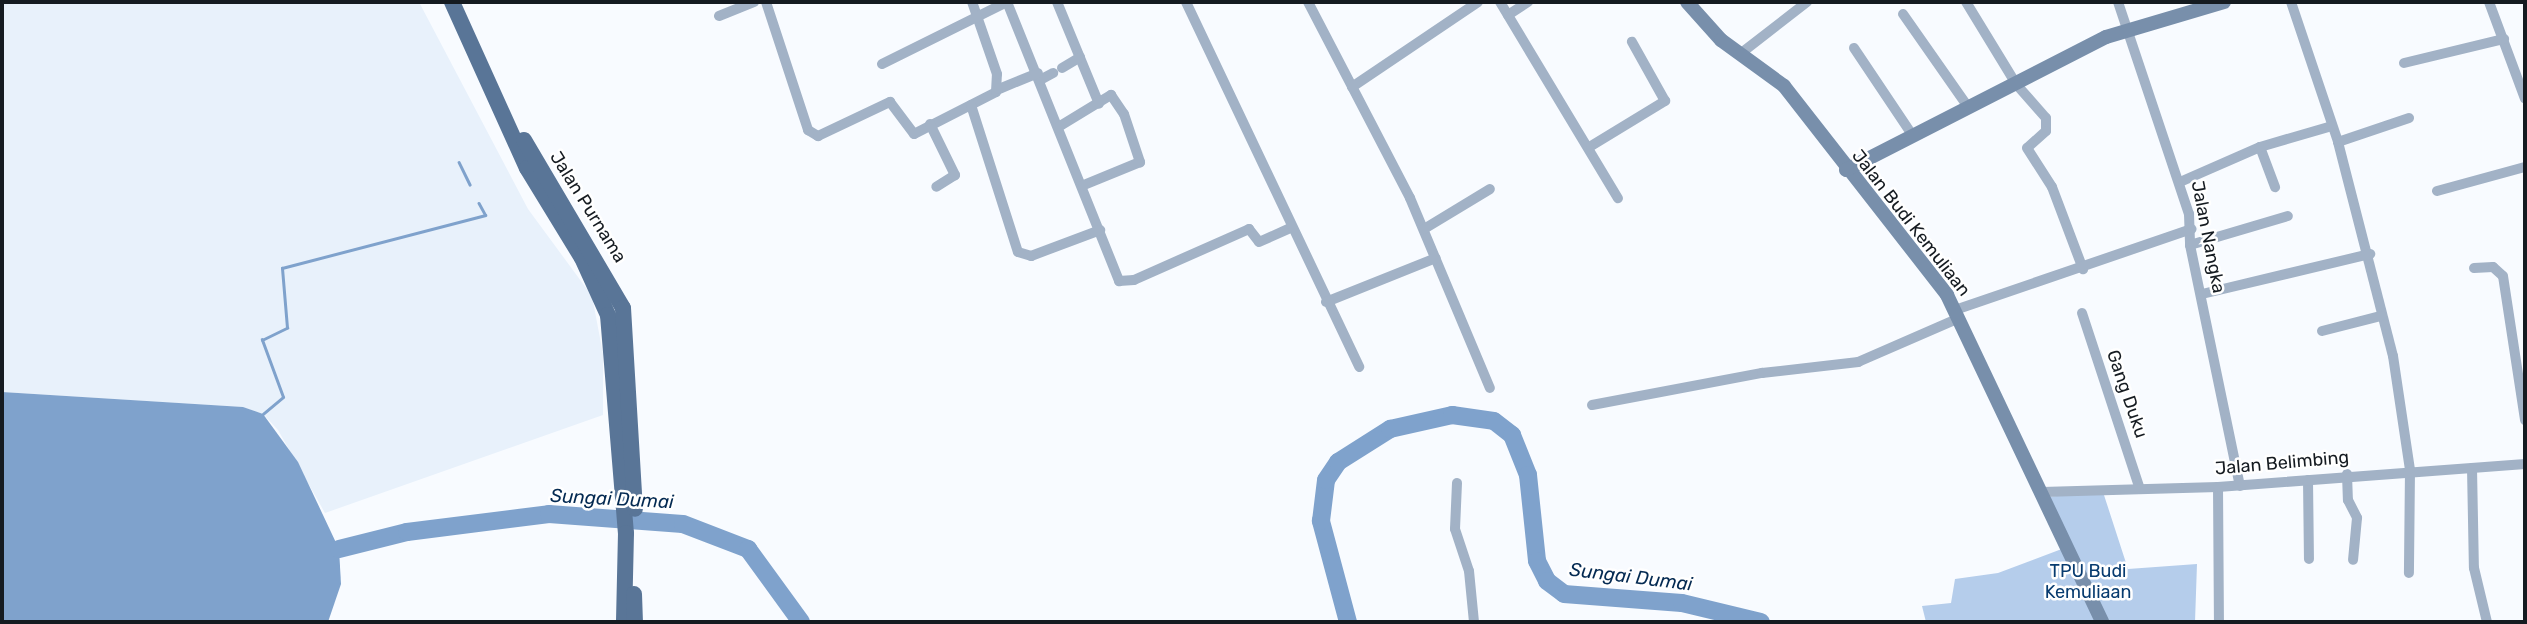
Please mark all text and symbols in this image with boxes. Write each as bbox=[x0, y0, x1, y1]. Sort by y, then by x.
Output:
street label: Jalan Budi Kemuliaan bbox=[1847, 145, 1975, 301]
street label: Jalan Purnama bbox=[545, 147, 631, 267]
street label: Jalan Nangka bbox=[2187, 179, 2229, 295]
street label: Gang Duku bbox=[2102, 347, 2152, 441]
street label: Jalan Belimbing bbox=[2214, 446, 2350, 480]
water label: Sungai Dumai bbox=[550, 484, 674, 514]
water label: Sungai Dumai bbox=[1568, 558, 1694, 596]
park label: TPU Budi Kemuliaan bbox=[2045, 561, 2131, 604]

